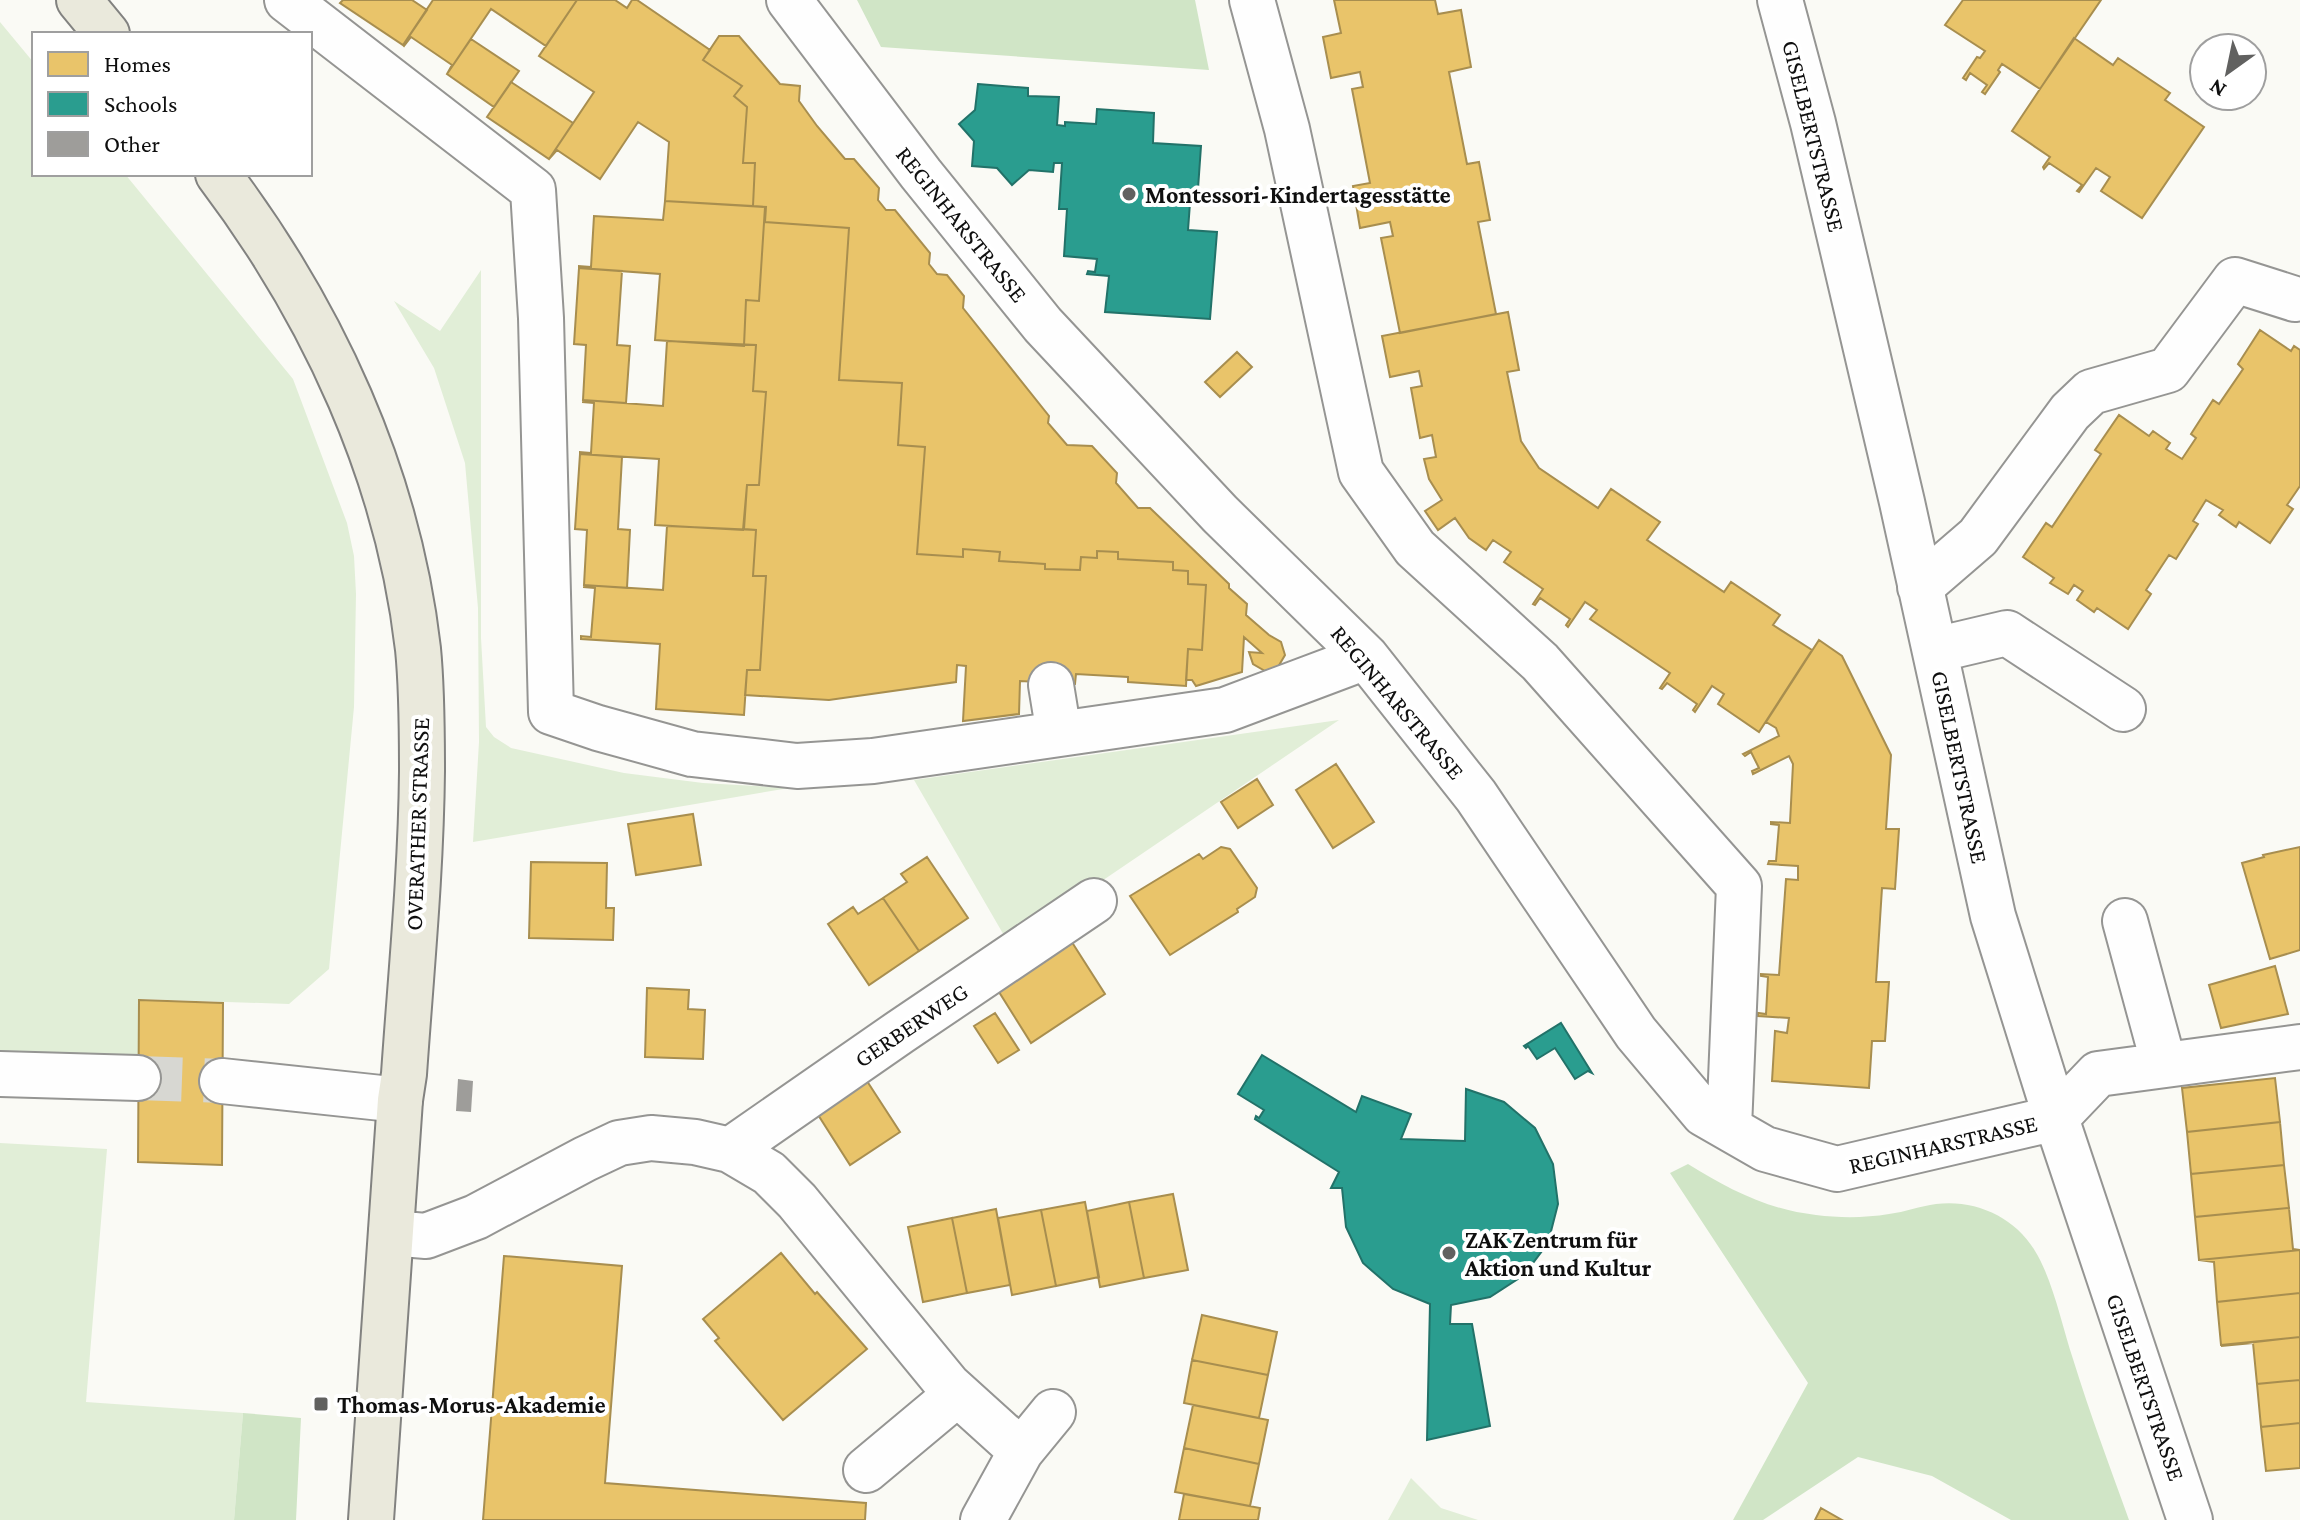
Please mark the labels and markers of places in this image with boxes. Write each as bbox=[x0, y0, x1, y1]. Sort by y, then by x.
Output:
place label: Montessori-Kindertagesstätte bbox=[1145, 181, 1451, 208]
marker: Montessori-Kindertagesstätte bbox=[1120, 185, 1138, 203]
place label: ZAK Zentrum für Aktion und Kultur bbox=[1464, 1226, 1652, 1281]
marker: ZAK Zentrum für Aktion und Kultur bbox=[1440, 1244, 1458, 1262]
place label: Thomas-Morus-Akademie bbox=[337, 1391, 606, 1418]
marker: Thomas-Morus-Akademie bbox=[312, 1395, 330, 1413]

